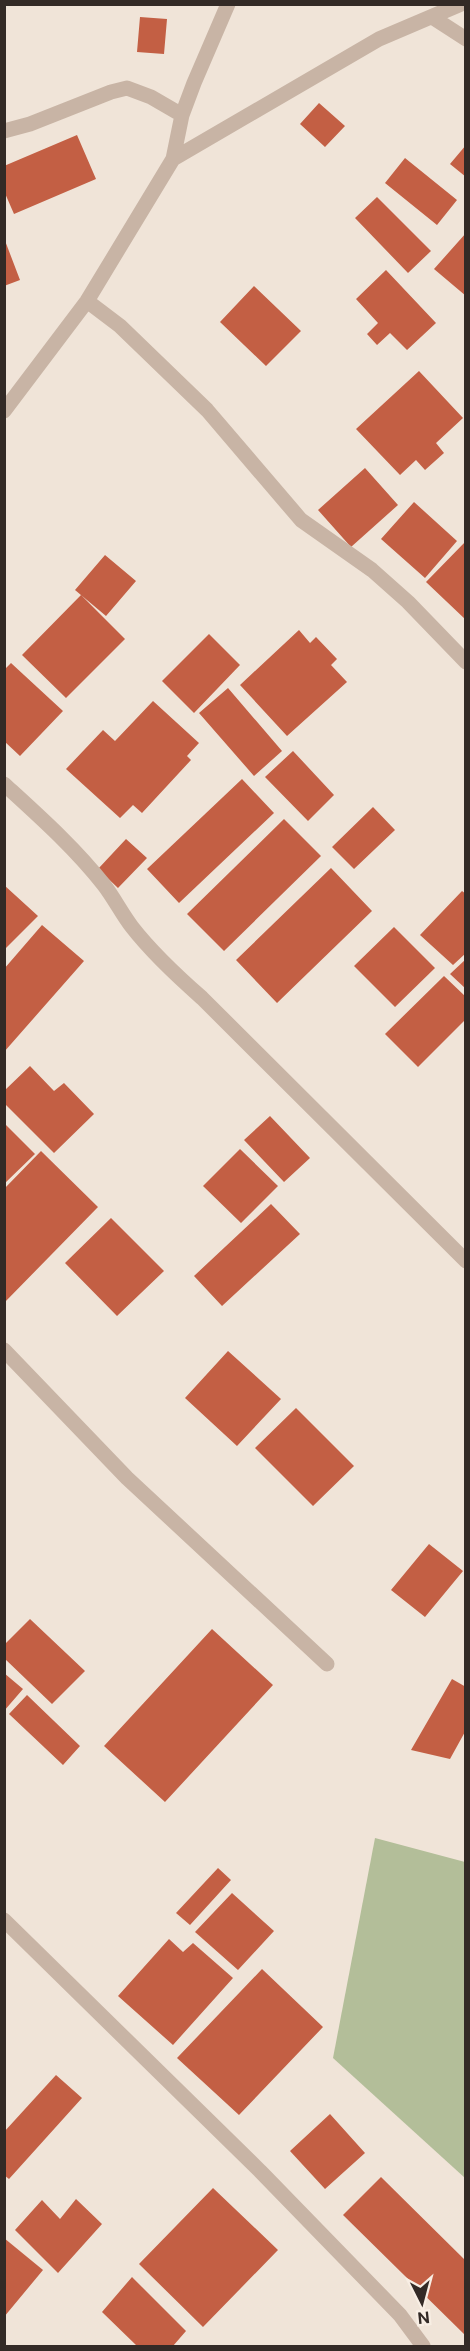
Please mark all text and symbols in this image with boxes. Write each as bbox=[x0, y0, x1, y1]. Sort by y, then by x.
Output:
north arrow bbox=[392, 2273, 452, 2333]
text: N bbox=[416, 2307, 431, 2328]

